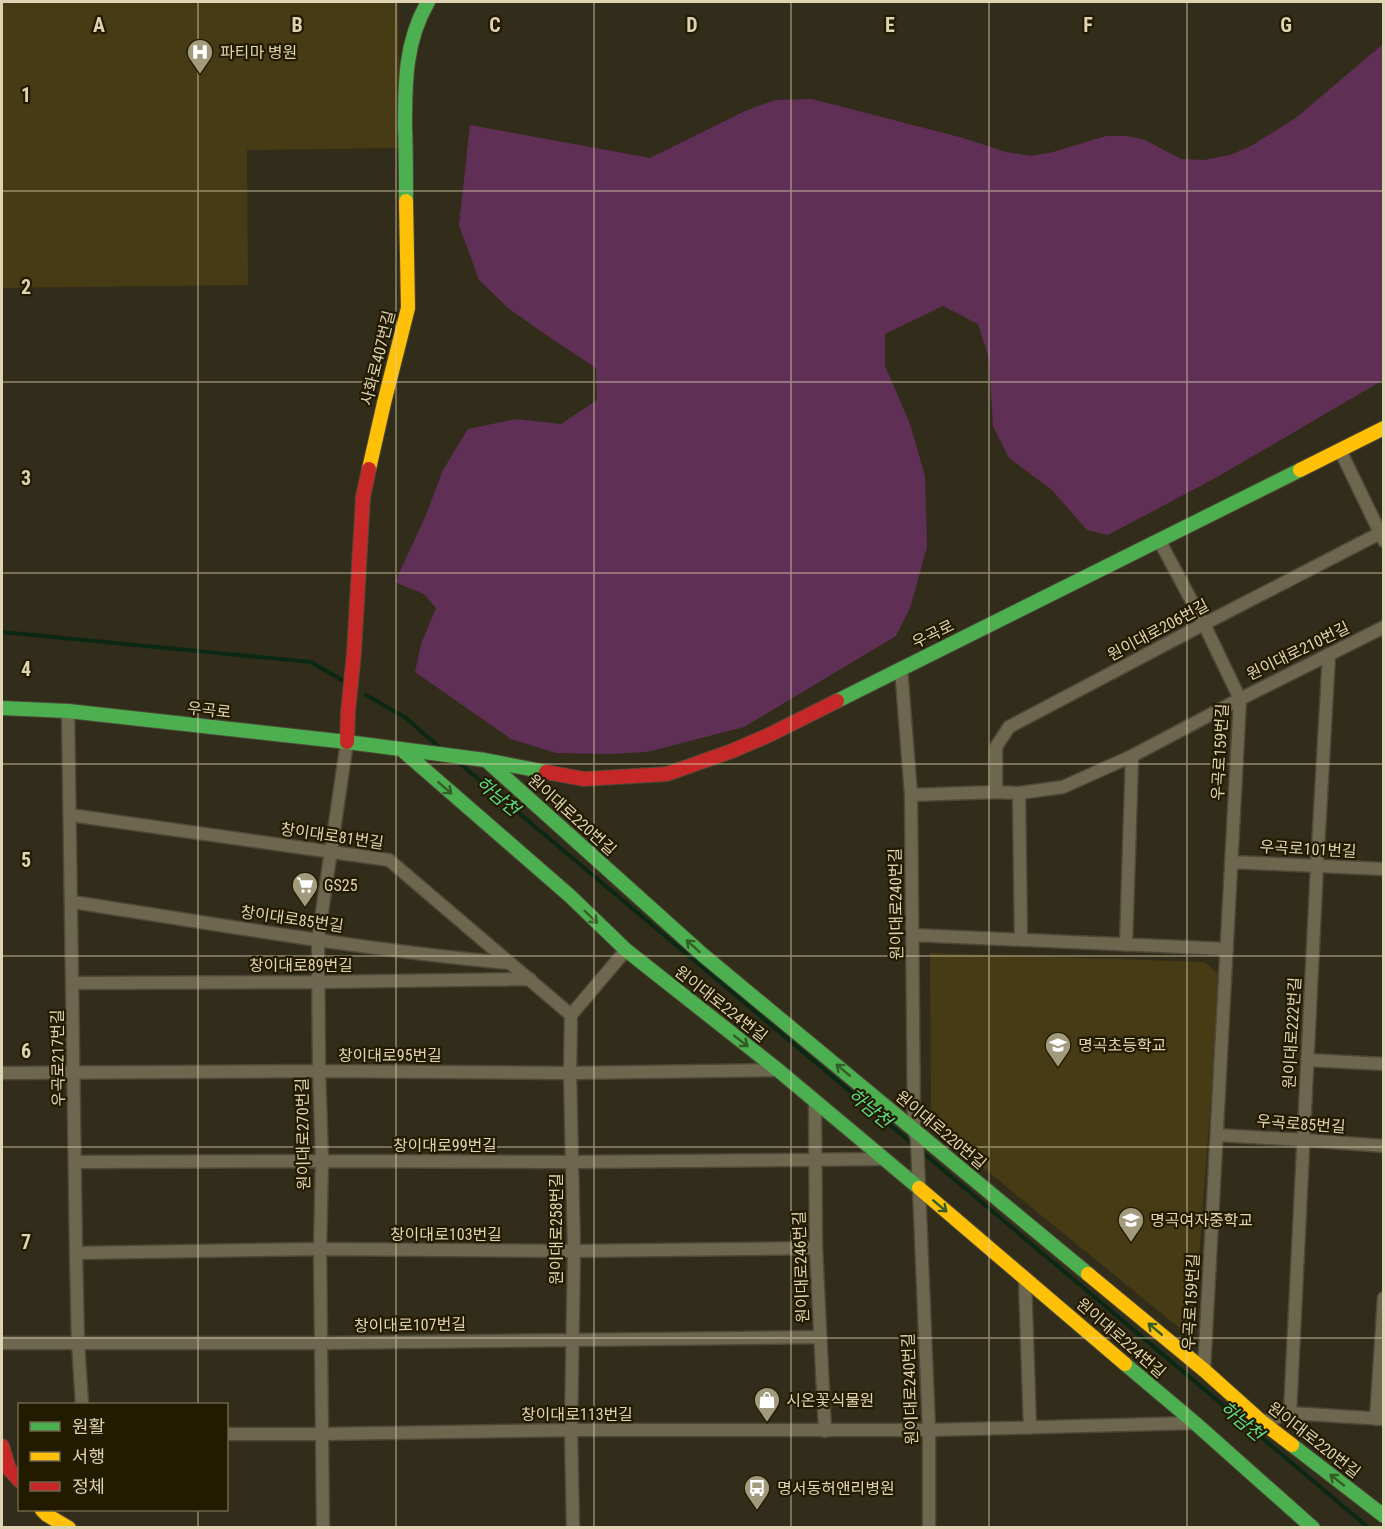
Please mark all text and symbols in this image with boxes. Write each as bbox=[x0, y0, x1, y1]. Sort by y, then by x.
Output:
text: A bbox=[93, 13, 105, 37]
text: B bbox=[291, 13, 303, 37]
text: C bbox=[489, 13, 501, 37]
text: D bbox=[686, 13, 698, 37]
text: E bbox=[885, 13, 895, 37]
text: F bbox=[1083, 13, 1093, 37]
text: G bbox=[1280, 13, 1292, 37]
hospital icon: 파티마 병원 bbox=[185, 37, 215, 75]
place label: 파티마 병원 bbox=[220, 43, 297, 62]
text: 1 bbox=[21, 83, 31, 107]
text: 2 bbox=[21, 275, 31, 299]
street label: 사화로407번길 bbox=[357, 308, 399, 408]
text: 3 bbox=[21, 466, 31, 490]
street label: 원이대로206번길 bbox=[1104, 595, 1212, 665]
street label: 우곡로 bbox=[909, 616, 957, 652]
street label: 원이대로210번길 bbox=[1243, 618, 1353, 684]
text: 4 bbox=[21, 657, 31, 681]
street label: 우곡로 bbox=[186, 698, 232, 722]
street label: 우곡로159번길 bbox=[1208, 703, 1232, 801]
street label: 원이대로220번길 bbox=[524, 770, 620, 860]
water label: 하남천 bbox=[472, 772, 526, 822]
one-way arrow bbox=[437, 781, 452, 795]
street label: 창이대로81번길 bbox=[279, 819, 385, 853]
street label: 우곡로101번길 bbox=[1259, 837, 1357, 861]
text: 5 bbox=[21, 848, 31, 872]
street label: 원이대로240번길 bbox=[886, 848, 906, 960]
supermarket icon: GS25 bbox=[290, 870, 320, 908]
place label: GS25 bbox=[324, 876, 358, 895]
street label: 창이대로85번길 bbox=[239, 902, 345, 936]
one-way arrow bbox=[584, 910, 599, 924]
one-way arrow bbox=[685, 939, 701, 952]
street label: 창이대로89번길 bbox=[249, 956, 353, 975]
street label: 원이대로224번길 bbox=[671, 962, 771, 1046]
street label: 원이대로222번길 bbox=[1280, 977, 1304, 1089]
street label: 우곡로217번길 bbox=[48, 1009, 68, 1107]
school or university icon: 명곡초등학교 bbox=[1043, 1030, 1073, 1068]
one-way arrow bbox=[733, 1034, 749, 1047]
place label: 명곡초등학교 bbox=[1078, 1036, 1166, 1055]
text: 6 bbox=[21, 1039, 31, 1063]
street label: 창이대로95번길 bbox=[338, 1046, 442, 1065]
one-way arrow bbox=[836, 1063, 851, 1077]
street label: 원이대로270번길 bbox=[293, 1078, 313, 1190]
water label: 하남천 bbox=[844, 1084, 898, 1134]
street label: 원이대로220번길 bbox=[892, 1087, 990, 1173]
street label: 우곡로85번길 bbox=[1256, 1111, 1346, 1137]
street label: 창이대로99번길 bbox=[393, 1136, 497, 1155]
street label: 원이대로258번길 bbox=[547, 1173, 566, 1285]
one-way arrow bbox=[932, 1199, 947, 1213]
school or university icon: 명곡여자중학교 bbox=[1116, 1205, 1146, 1243]
street label: 원이대로246번길 bbox=[790, 1211, 812, 1323]
place label: 명곡여자중학교 bbox=[1150, 1211, 1253, 1230]
street label: 창이대로103번길 bbox=[390, 1225, 502, 1244]
text: 7 bbox=[21, 1230, 31, 1254]
street label: 우곡로159번길 bbox=[1179, 1253, 1203, 1351]
street label: 원이대로224번길 bbox=[1072, 1294, 1170, 1382]
street label: 창이대로107번길 bbox=[354, 1315, 466, 1335]
one-way arrow bbox=[1148, 1322, 1163, 1336]
street label: 원이대로240번길 bbox=[899, 1333, 921, 1445]
shop icon: 시온꽃식물원 bbox=[752, 1385, 782, 1423]
place label: 시온꽃식물원 bbox=[786, 1391, 874, 1410]
water label: 하남천 bbox=[1216, 1397, 1270, 1447]
street label: 원이대로220번길 bbox=[1264, 1398, 1364, 1482]
legend bbox=[18, 1403, 228, 1511]
street label: 창이대로113번길 bbox=[521, 1405, 633, 1424]
text: 원활 bbox=[72, 1416, 105, 1437]
text: 서행 bbox=[72, 1446, 105, 1467]
bus stop icon: 명서동허앤리병원 bbox=[742, 1473, 772, 1511]
one-way arrow bbox=[1330, 1473, 1346, 1486]
text: 정체 bbox=[72, 1476, 105, 1497]
place label: 명서동허앤리병원 bbox=[777, 1479, 895, 1498]

